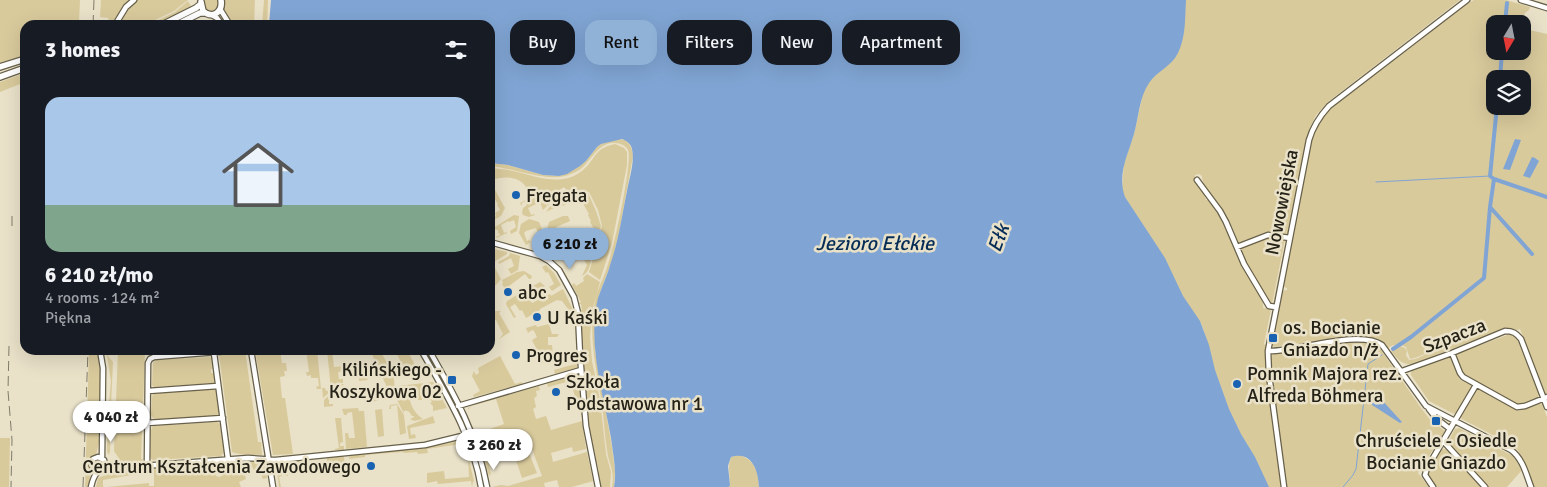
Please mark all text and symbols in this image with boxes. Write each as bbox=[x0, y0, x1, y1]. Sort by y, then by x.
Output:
north arrow bbox=[1486, 15, 1531, 60]
map controls bbox=[1486, 15, 1531, 115]
chip: Buy bbox=[510, 20, 575, 65]
chip: Rent bbox=[585, 20, 657, 65]
chip: Filters bbox=[667, 20, 752, 65]
chip: New bbox=[762, 20, 832, 65]
chip: Apartment bbox=[842, 20, 960, 65]
icon: filters bbox=[442, 36, 470, 64]
text: 3 homes bbox=[45, 37, 120, 63]
button: layers bbox=[1486, 70, 1531, 115]
icon: home bbox=[213, 130, 303, 220]
street label: Nowowiejska bbox=[1260, 147, 1304, 257]
place label: Fregata bbox=[526, 184, 587, 208]
marker: Fregata bbox=[510, 189, 522, 201]
water label: Ełk bbox=[982, 219, 1016, 256]
pin: 6 210 zł bbox=[518, 228, 622, 270]
water label: Jezioro Ełckie bbox=[816, 231, 935, 256]
text: 6 210 zł bbox=[543, 234, 597, 254]
text: 6 210 zł/mo bbox=[45, 262, 153, 288]
place label: abc bbox=[518, 281, 547, 305]
marker: abc bbox=[502, 286, 514, 298]
text: 4 rooms · 124 m² bbox=[45, 288, 160, 308]
place label: U Kaśki bbox=[547, 306, 608, 330]
text: Piękna bbox=[45, 308, 91, 328]
marker: U Kaśki bbox=[531, 311, 543, 323]
street label: Szpacza bbox=[1419, 313, 1489, 359]
place label: os. Bocianie Gniazdo n/ż bbox=[1283, 316, 1381, 362]
marker: os. Bocianie Gniazdo n/ż bbox=[1267, 332, 1279, 344]
place label: Progres bbox=[526, 344, 587, 368]
marker: Progres bbox=[510, 349, 522, 361]
place label: Kilińskiego - Koszykowa 02 bbox=[329, 358, 442, 404]
place label: Pomnik Majora rez. Alfreda Böhmera bbox=[1247, 362, 1402, 408]
place label: Szkoła Podstawowa nr 1 bbox=[566, 370, 703, 416]
marker: Kilińskiego - Koszykowa 02 bbox=[446, 374, 458, 386]
marker: Pomnik Majora rez. Alfreda Böhmera bbox=[1231, 378, 1243, 390]
marker: Szkoła Podstawowa nr 1 bbox=[550, 386, 562, 398]
pin: 4 040 zł bbox=[59, 400, 163, 443]
text: 4 040 zł bbox=[84, 407, 138, 427]
marker: Chruściele - Osiedle Bocianie Gniazdo bbox=[1430, 415, 1442, 427]
pin: 3 260 zł bbox=[442, 428, 546, 471]
place label: Chruściele - Osiedle Bocianie Gniazdo bbox=[1355, 429, 1517, 475]
text: 3 260 zł bbox=[467, 435, 521, 455]
place label: Centrum Kształcenia Zawodowego bbox=[82, 455, 361, 479]
marker: Centrum Kształcenia Zawodowego bbox=[365, 460, 377, 472]

